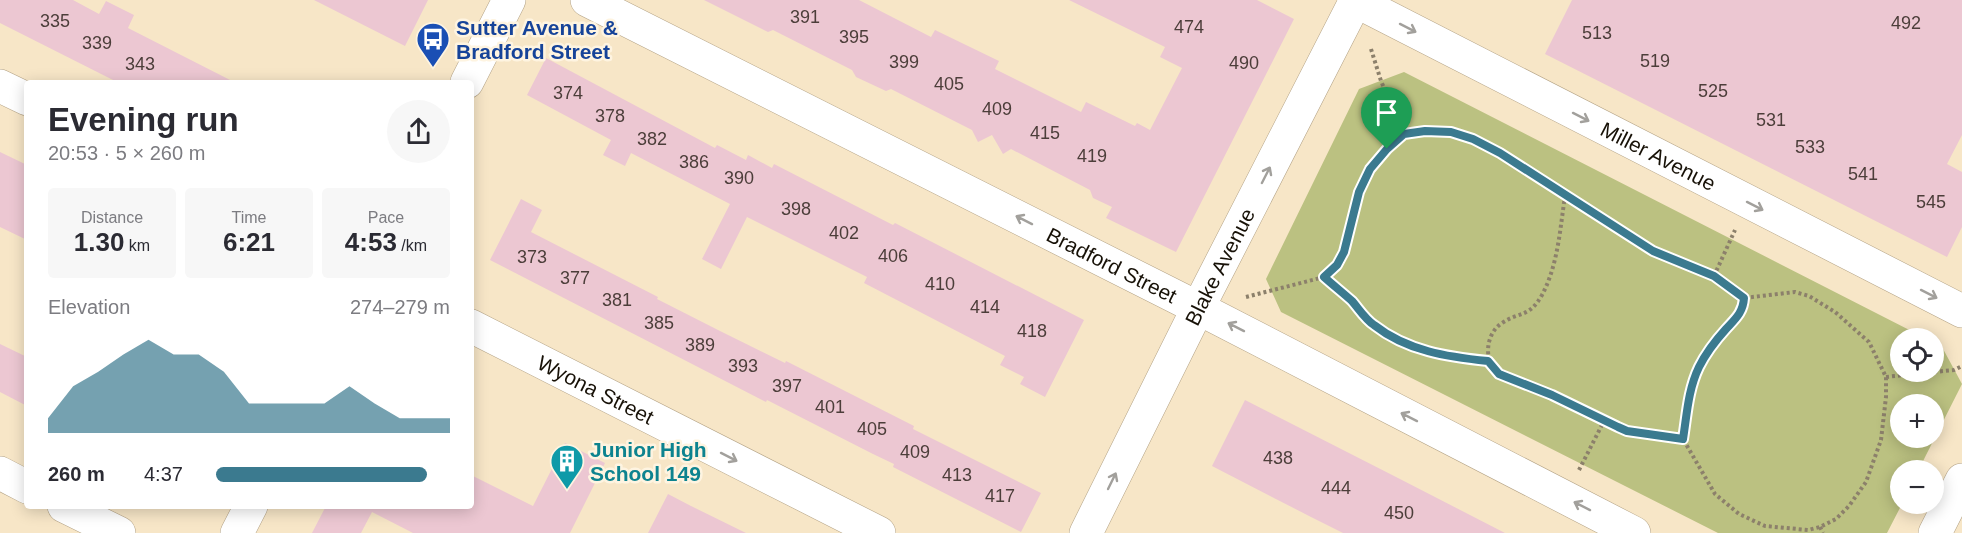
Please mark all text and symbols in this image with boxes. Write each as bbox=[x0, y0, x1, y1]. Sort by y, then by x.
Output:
house number: 391 bbox=[790, 7, 820, 27]
house number: 335 bbox=[40, 11, 70, 31]
house number: 492 bbox=[1891, 13, 1921, 33]
place label: Sutter Avenue & Bradford Street bbox=[456, 16, 618, 63]
house number: 474 bbox=[1174, 17, 1204, 37]
bus stop icon: Sutter Avenue & Bradford Street bbox=[415, 21, 451, 68]
one-way arrow bbox=[1398, 23, 1416, 34]
house number: 513 bbox=[1582, 23, 1612, 43]
house number: 395 bbox=[839, 27, 869, 47]
house number: 339 bbox=[82, 33, 112, 53]
house number: 519 bbox=[1640, 51, 1670, 71]
house number: 399 bbox=[889, 52, 919, 72]
house number: 490 bbox=[1229, 53, 1259, 73]
house number: 343 bbox=[125, 54, 155, 74]
house number: 405 bbox=[934, 74, 964, 94]
house number: 525 bbox=[1698, 81, 1728, 101]
house number: 374 bbox=[553, 83, 583, 103]
pin bbox=[1361, 87, 1412, 149]
icon: arrive bbox=[1370, 96, 1403, 129]
house number: 409 bbox=[982, 99, 1012, 119]
button: share bbox=[387, 100, 450, 163]
text: Evening run bbox=[48, 101, 239, 138]
house number: 378 bbox=[595, 106, 625, 126]
house number: 531 bbox=[1756, 110, 1786, 130]
one-way arrow bbox=[1572, 112, 1590, 123]
street label: Miller Avenue bbox=[1597, 117, 1720, 195]
house number: 415 bbox=[1030, 123, 1060, 143]
house number: 382 bbox=[637, 129, 667, 149]
house number: 533 bbox=[1795, 137, 1825, 157]
text: 20:53 · 5 × 260 m bbox=[48, 142, 205, 164]
house number: 419 bbox=[1077, 146, 1107, 166]
house number: 386 bbox=[679, 152, 709, 172]
house number: 541 bbox=[1848, 164, 1878, 184]
one-way arrow bbox=[1261, 167, 1272, 185]
house number: 390 bbox=[724, 168, 754, 188]
house number: 545 bbox=[1916, 192, 1946, 212]
house number: 398 bbox=[781, 199, 811, 219]
one-way arrow bbox=[1745, 201, 1763, 212]
street label: Blake Avenue bbox=[1180, 204, 1259, 329]
text: Distance bbox=[81, 209, 143, 226]
text: Time bbox=[232, 209, 266, 226]
text: Pace bbox=[368, 209, 404, 226]
one-way arrow bbox=[1016, 214, 1034, 226]
street label: Bradford Street bbox=[1043, 222, 1181, 307]
house number: 402 bbox=[829, 223, 859, 243]
text: 1.30 bbox=[74, 227, 124, 257]
text: 6:21 bbox=[223, 227, 275, 257]
text: 4:53 bbox=[345, 227, 397, 257]
text: km bbox=[124, 237, 150, 254]
text: /km bbox=[397, 237, 427, 254]
house number: 406 bbox=[878, 246, 908, 266]
house number: 373 bbox=[517, 247, 547, 267]
house number: 377 bbox=[560, 268, 590, 288]
house number: 410 bbox=[925, 274, 955, 294]
one-way arrow bbox=[1919, 289, 1937, 301]
house number: 381 bbox=[602, 290, 632, 310]
text: Elevation bbox=[48, 296, 130, 318]
text: 274–279 m bbox=[350, 296, 450, 318]
house number: 414 bbox=[970, 297, 1000, 317]
house number: 385 bbox=[644, 313, 674, 333]
house number: 418 bbox=[1017, 321, 1047, 341]
one-way arrow bbox=[1227, 321, 1245, 333]
map controls bbox=[1890, 328, 1944, 514]
button: locate bbox=[1890, 328, 1944, 382]
house number: 389 bbox=[685, 335, 715, 355]
street label: Wyona Street bbox=[534, 350, 658, 428]
house number: 393 bbox=[728, 356, 758, 376]
house number: 397 bbox=[772, 376, 802, 396]
button: + bbox=[1890, 394, 1944, 448]
house number: 401 bbox=[815, 397, 845, 417]
one-way arrow bbox=[1401, 411, 1418, 423]
house number: 405 bbox=[857, 419, 887, 439]
place label: Junior High School 149 bbox=[590, 438, 707, 485]
house number: 409 bbox=[900, 442, 930, 462]
building icon: Junior High School 149 bbox=[549, 443, 585, 490]
house number: 438 bbox=[1263, 448, 1293, 468]
one-way arrow bbox=[720, 451, 738, 463]
button: − bbox=[1890, 460, 1944, 514]
text: 260 m bbox=[48, 463, 105, 485]
text: 4:37 bbox=[144, 463, 183, 485]
house number: 413 bbox=[942, 465, 972, 485]
one-way arrow bbox=[1107, 472, 1118, 490]
house number: 444 bbox=[1321, 478, 1351, 498]
house number: 417 bbox=[985, 486, 1015, 506]
one-way arrow bbox=[1574, 500, 1592, 512]
house number: 450 bbox=[1384, 503, 1414, 523]

